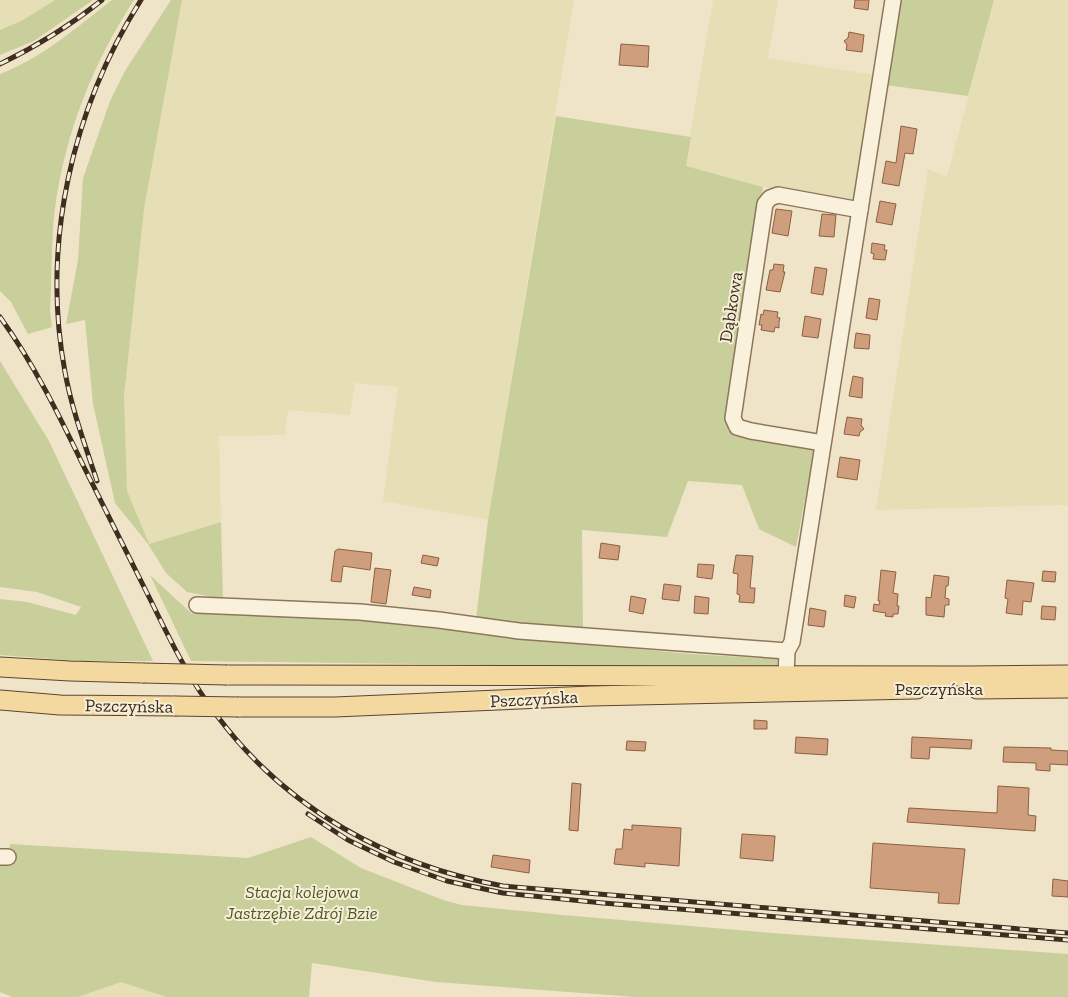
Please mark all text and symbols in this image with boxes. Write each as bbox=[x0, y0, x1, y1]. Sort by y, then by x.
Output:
street label: Dąbkowa bbox=[715, 270, 748, 344]
street label: Pszczyńska bbox=[895, 678, 983, 700]
street label: Pszczyńska bbox=[489, 686, 579, 712]
street label: Pszczyńska bbox=[85, 694, 174, 718]
park label: Stacja kolejowa Jastrzębie Zdrój Bzie bbox=[225, 881, 378, 924]

